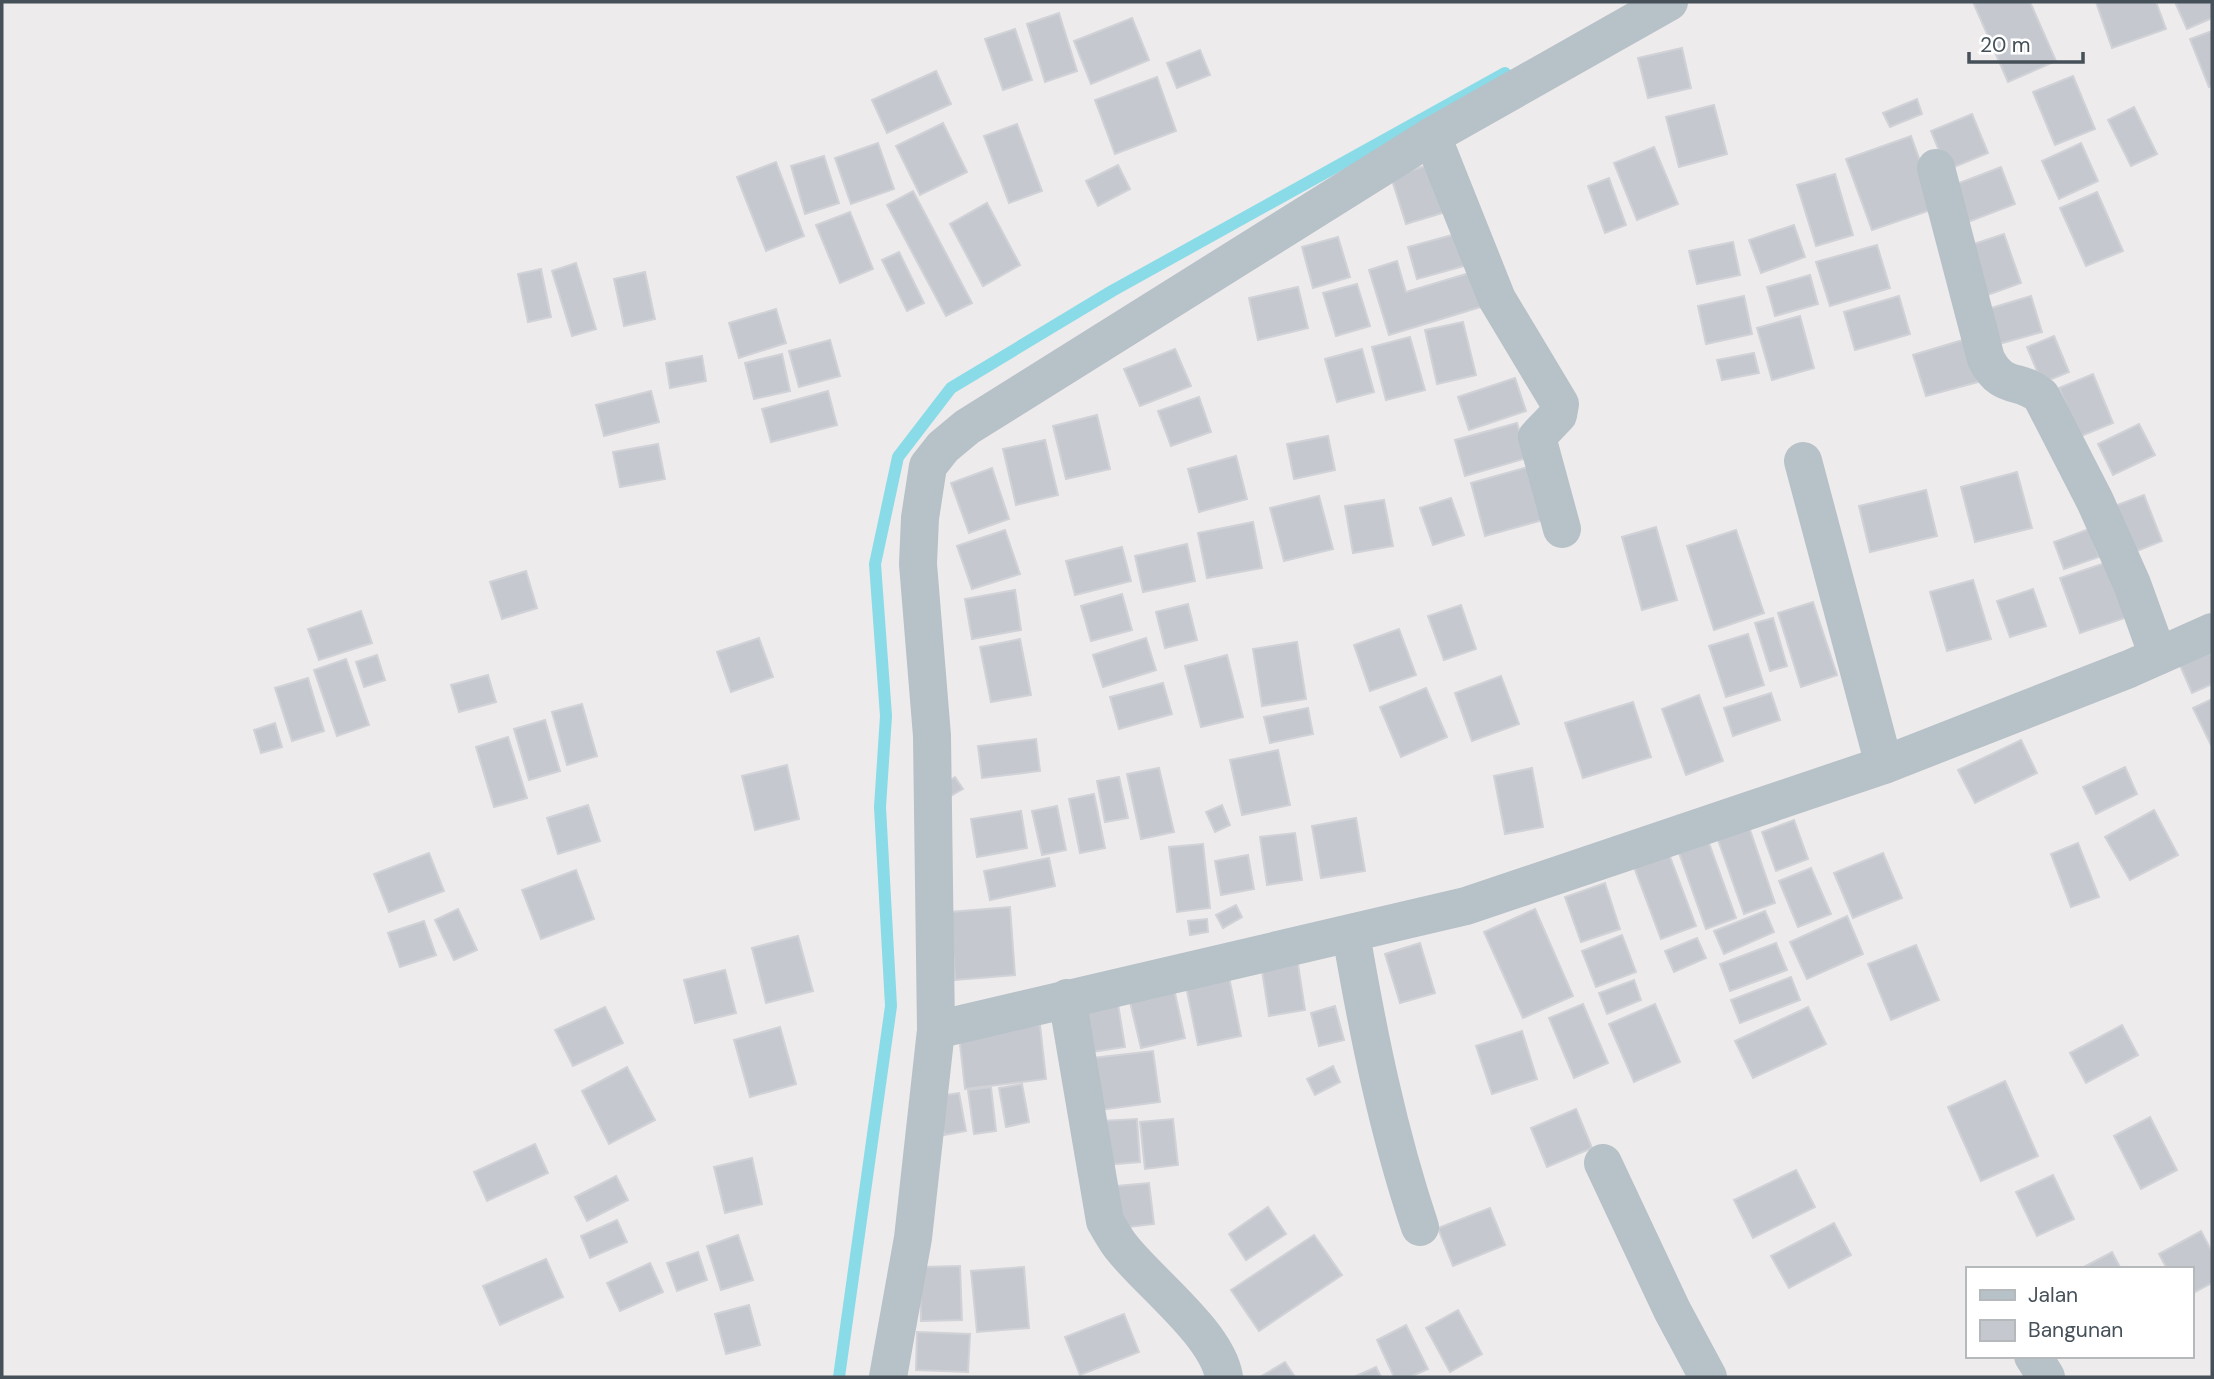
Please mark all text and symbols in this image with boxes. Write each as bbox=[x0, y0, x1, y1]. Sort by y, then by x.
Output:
scale bar bbox=[1969, 21, 2083, 65]
text: 20 m bbox=[1980, 31, 2031, 59]
legend bbox=[1966, 1267, 2193, 1358]
text: Jalan bbox=[2028, 1281, 2078, 1309]
text: Bangunan bbox=[2028, 1316, 2123, 1344]

